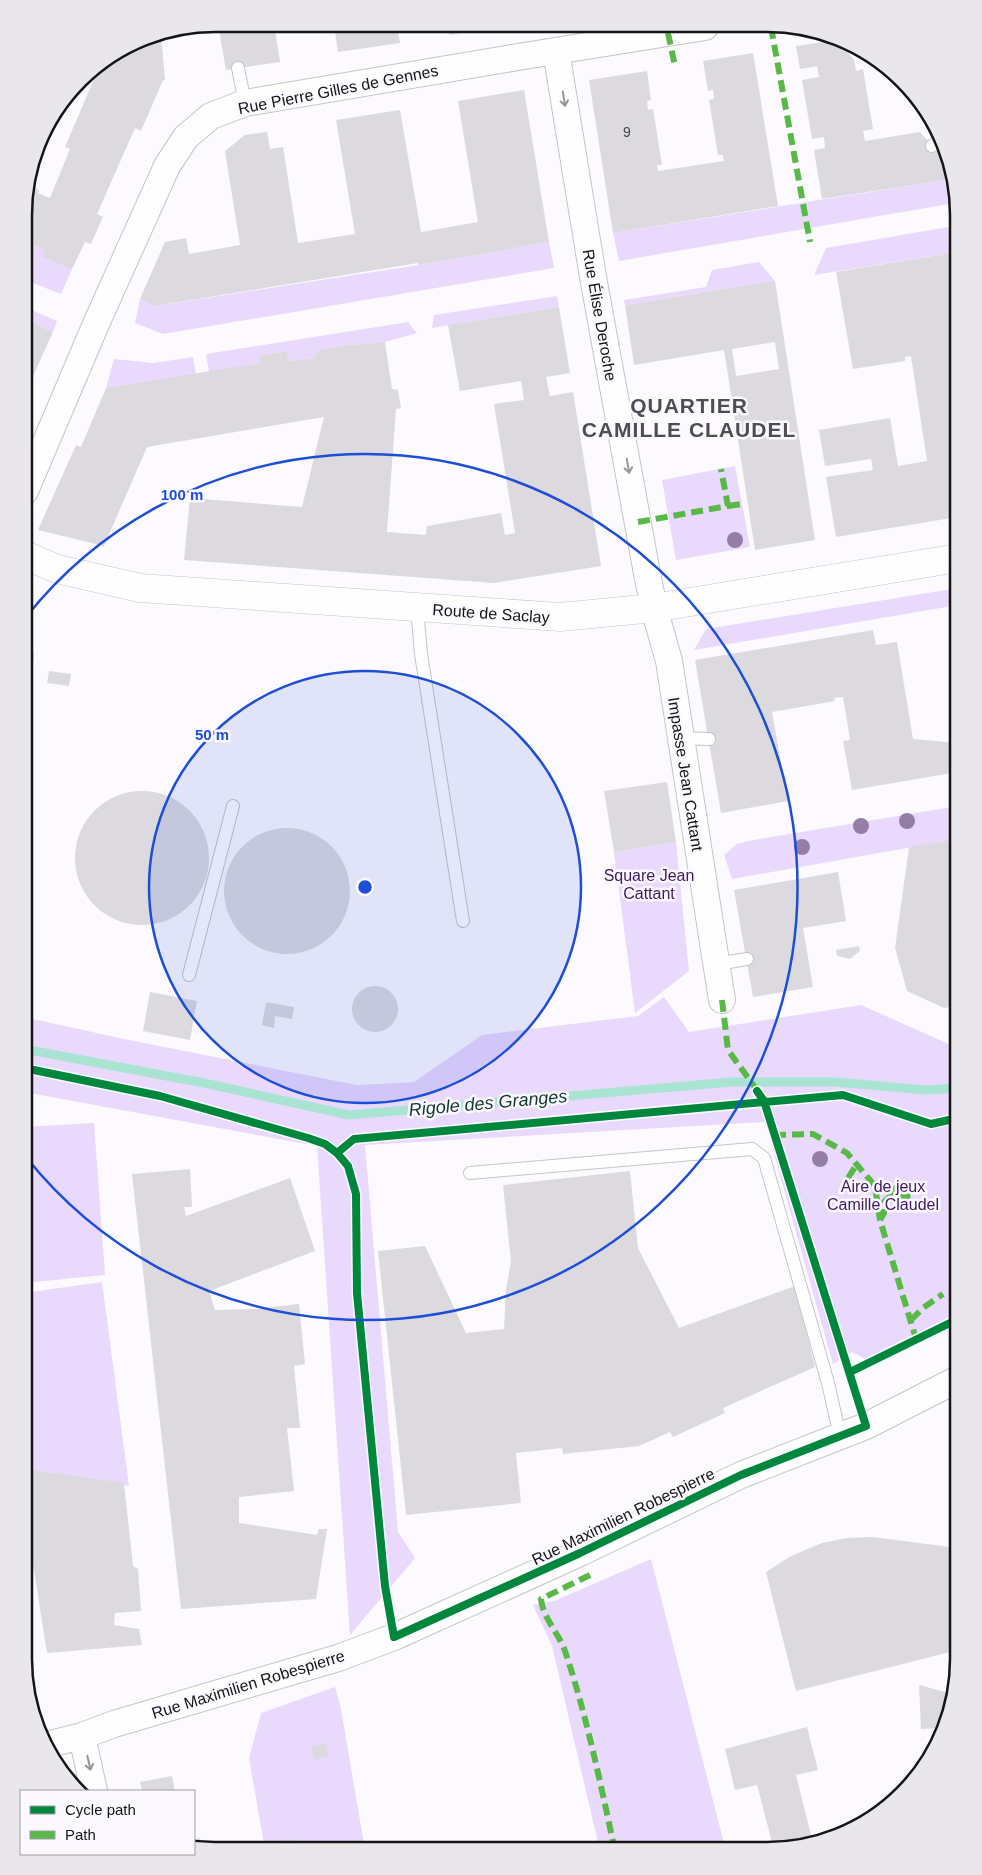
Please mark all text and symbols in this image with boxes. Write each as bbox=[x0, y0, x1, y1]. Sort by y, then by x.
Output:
street label: Rue Pierre Gilles de Gennes bbox=[237, 62, 440, 117]
one-way arrow bbox=[559, 90, 569, 106]
house number: 9 bbox=[623, 124, 631, 140]
street label: Rue Élise Deroche bbox=[580, 248, 620, 382]
district label: QUARTIER CAMILLE CLAUDEL bbox=[582, 394, 796, 441]
one-way arrow bbox=[623, 457, 633, 473]
text: 100 m bbox=[161, 486, 203, 503]
street label: Route de Saclay bbox=[432, 601, 550, 626]
street label: Impasse Jean Cattant bbox=[665, 696, 706, 853]
text: 50 m bbox=[195, 726, 229, 743]
park label: Square Jean Cattant bbox=[604, 867, 694, 902]
centre of rings bbox=[356, 878, 374, 896]
water label: Rigole des Granges bbox=[408, 1086, 568, 1120]
park label: Aire de jeux Camille Claudel bbox=[827, 1178, 939, 1213]
street label: Rue Maximilien Robespierre bbox=[529, 1465, 717, 1568]
street label: Rue Maximilien Robespierre bbox=[150, 1647, 347, 1722]
one-way arrow bbox=[85, 1755, 94, 1771]
legend bbox=[20, 1790, 195, 1855]
text: Cycle path bbox=[65, 1801, 136, 1818]
text: Path bbox=[65, 1826, 96, 1843]

